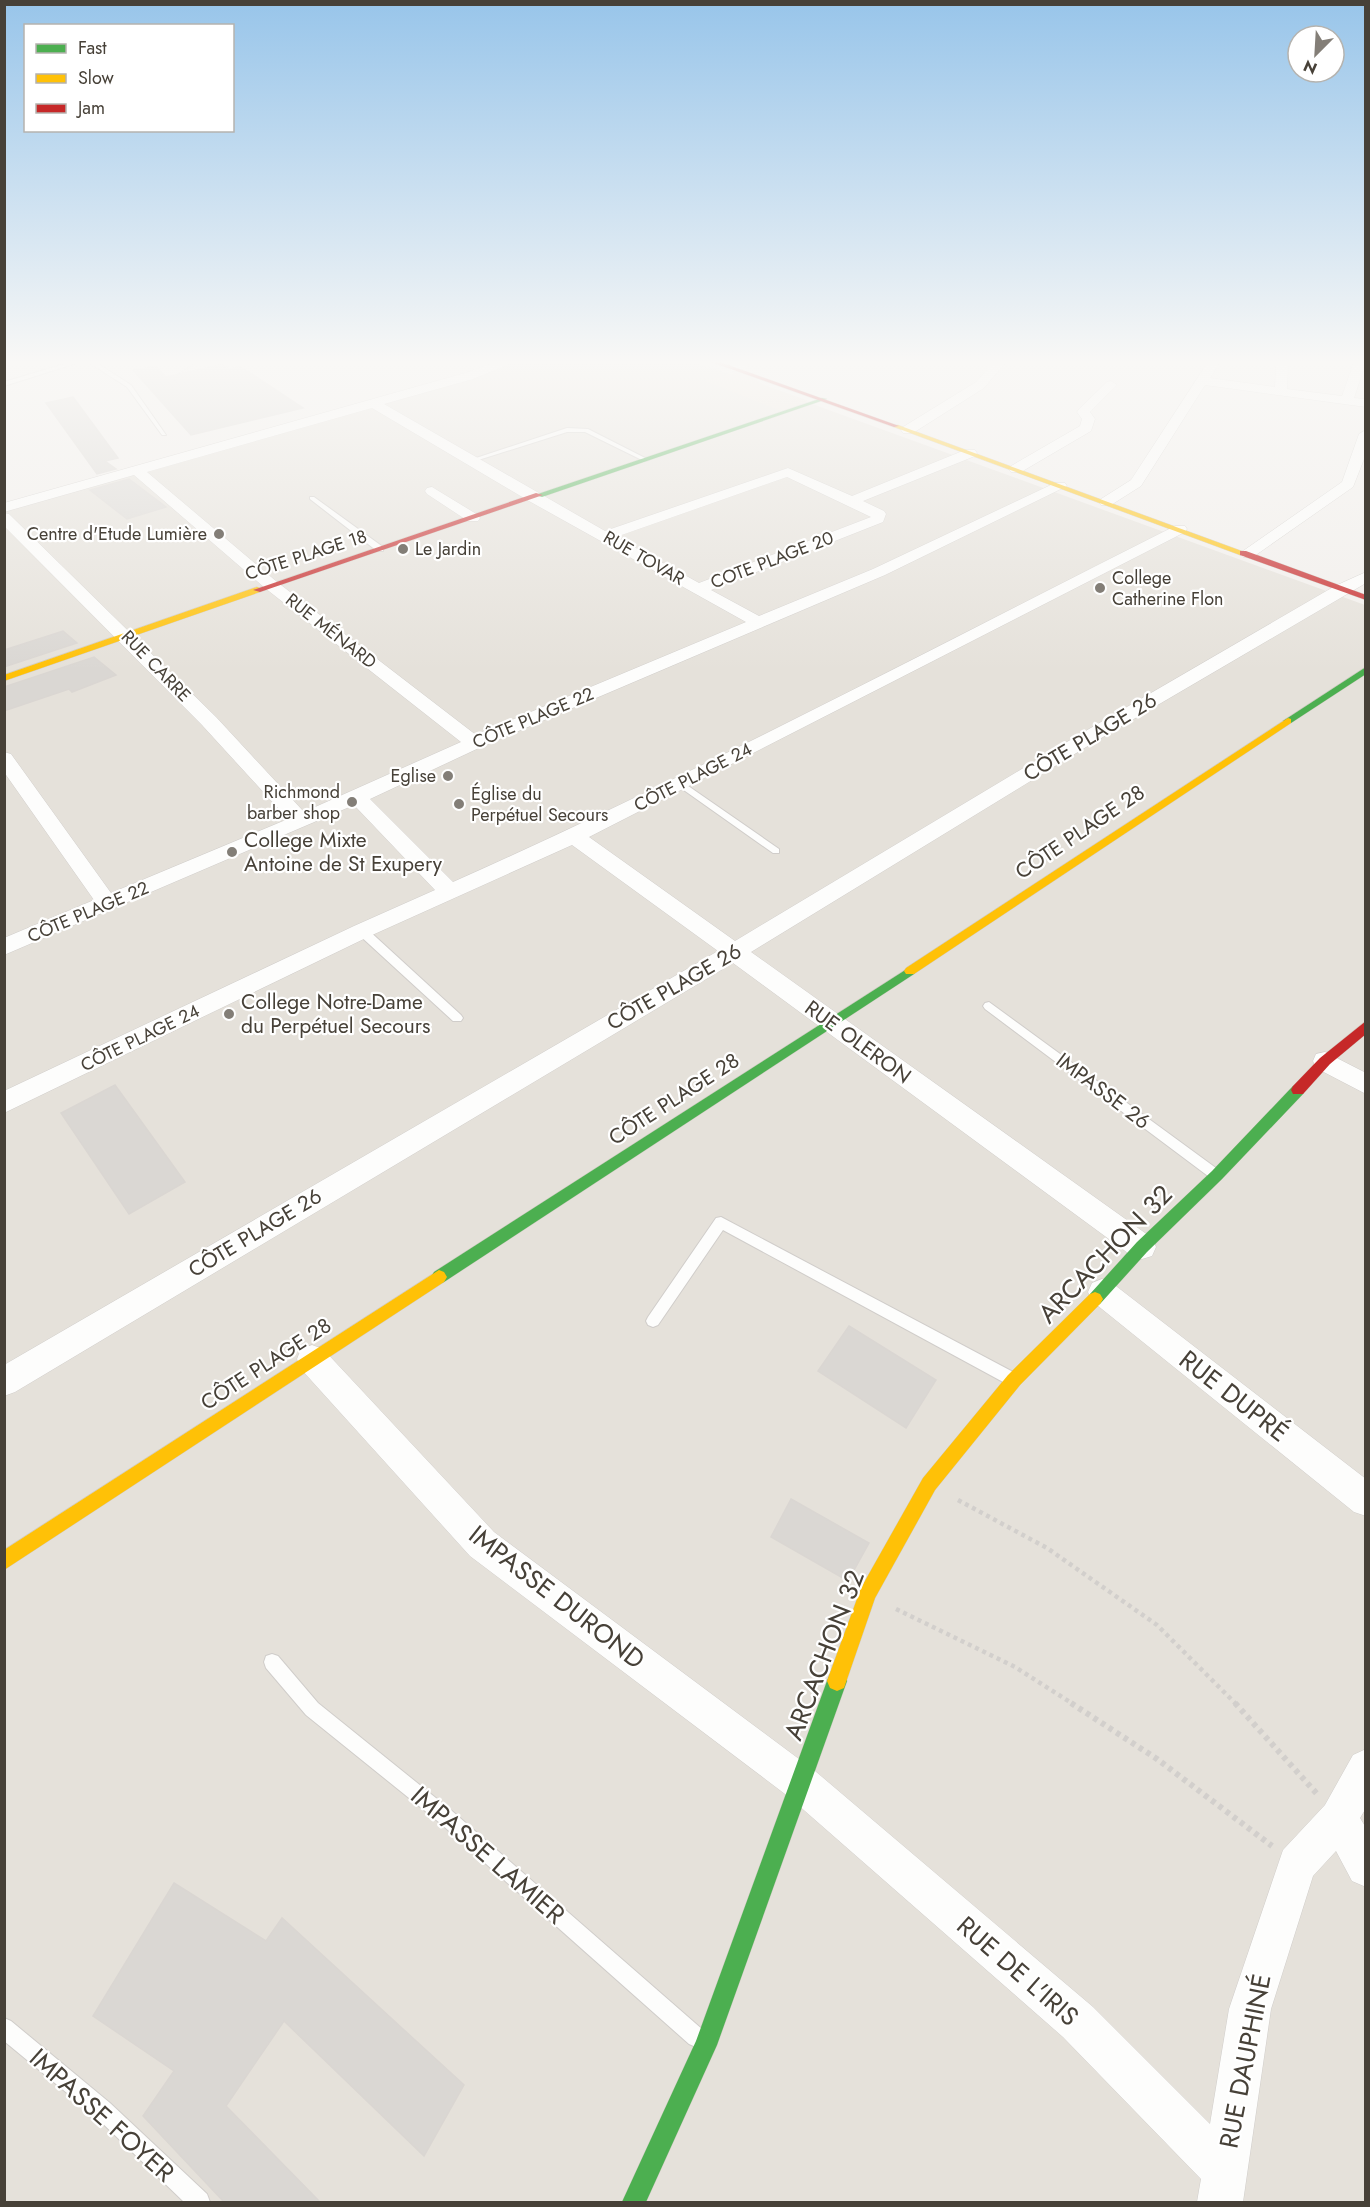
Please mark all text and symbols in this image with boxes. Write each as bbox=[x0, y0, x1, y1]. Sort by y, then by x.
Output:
legend bbox=[24, 24, 234, 132]
north arrow bbox=[1286, 24, 1346, 84]
text: Fast bbox=[78, 35, 107, 61]
text: N bbox=[1300, 54, 1321, 80]
text: Slow bbox=[78, 65, 115, 91]
text: Jam bbox=[76, 95, 105, 121]
place label: Centre d'Etude Lumière bbox=[27, 521, 207, 547]
street label: CÔTE PLAGE 18 bbox=[242, 523, 370, 587]
street label: RUE TOVAR bbox=[599, 524, 689, 592]
street label: COTE PLAGE 20 bbox=[707, 525, 837, 595]
marker: Centre d'Etude Lumière bbox=[212, 527, 226, 541]
place label: Le Jardin bbox=[415, 536, 481, 562]
marker: Le Jardin bbox=[396, 542, 410, 556]
place label: College Catherine Flon bbox=[1112, 565, 1223, 612]
marker: College Catherine Flon bbox=[1093, 581, 1107, 595]
street label: RUE MÉNARD bbox=[280, 587, 382, 675]
street label: RUE CARRE bbox=[115, 624, 197, 708]
street label: CÔTE PLAGE 22 bbox=[468, 681, 598, 755]
street label: CÔTE PLAGE 26 bbox=[1018, 685, 1162, 789]
street label: CÔTE PLAGE 24 bbox=[629, 736, 757, 818]
place label: Eglise bbox=[390, 763, 436, 789]
marker: Eglise bbox=[441, 769, 455, 783]
street label: CÔTE PLAGE 28 bbox=[1009, 778, 1151, 886]
place label: Richmond barber shop bbox=[247, 779, 340, 826]
place label: Église du Perpétuel Secours bbox=[471, 781, 608, 828]
marker: Richmond barber shop bbox=[345, 795, 359, 809]
marker: Église du Perpétuel Secours bbox=[452, 797, 466, 811]
place label: College Mixte Antoine de St Exupery bbox=[244, 825, 443, 879]
marker: College Mixte Antoine de St Exupery bbox=[225, 845, 239, 859]
street label: CÔTE PLAGE 22 bbox=[23, 875, 153, 949]
street label: CÔTE PLAGE 26 bbox=[601, 936, 747, 1038]
place label: College Notre-Dame du Perpétuel Secours bbox=[241, 987, 431, 1041]
street label: RUE OLERON bbox=[799, 993, 917, 1091]
street label: CÔTE PLAGE 24 bbox=[76, 998, 204, 1078]
marker: College Notre-Dame du Perpétuel Secours bbox=[222, 1007, 236, 1021]
street label: CÔTE PLAGE 28 bbox=[603, 1045, 745, 1153]
street label: IMPASSE 26 bbox=[1050, 1046, 1156, 1136]
street label: ARCACHON 32 bbox=[1029, 1176, 1181, 1332]
street label: CÔTE PLAGE 26 bbox=[183, 1181, 327, 1285]
street label: CÔTE PLAGE 28 bbox=[195, 1310, 337, 1418]
street label: RUE DUPRÉ bbox=[1171, 1341, 1297, 1451]
street label: IMPASSE DUROND bbox=[461, 1516, 653, 1678]
street label: ARCACHON 32 bbox=[774, 1564, 874, 1746]
street label: IMPASSE LAMIER bbox=[402, 1777, 574, 1933]
street label: RUE DE L'IRIS bbox=[949, 1907, 1087, 2035]
street label: RUE DAUPHINÉ bbox=[1209, 1971, 1281, 2151]
street label: IMPASSE FOYER bbox=[21, 2039, 183, 2191]

